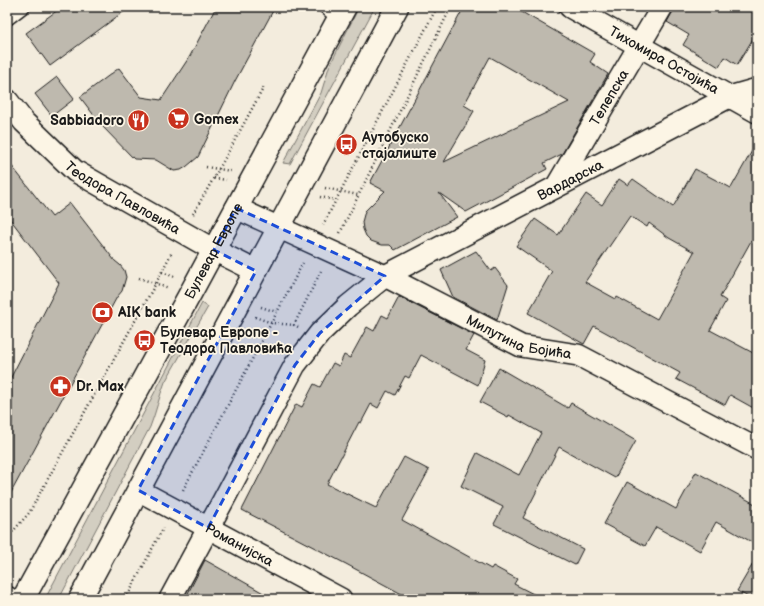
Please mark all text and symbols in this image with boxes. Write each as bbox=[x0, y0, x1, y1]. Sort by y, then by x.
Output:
street label: Тихомира Остојића bbox=[606, 22, 723, 98]
street label: Телепска bbox=[586, 66, 632, 128]
supermarket icon: Gomex bbox=[165, 106, 191, 132]
restaurant icon: Sabbiadoro bbox=[126, 107, 152, 133]
place label: Gomex bbox=[194, 111, 239, 128]
place label: Sabbiadoro bbox=[50, 112, 124, 129]
place label: Аутобуско стајалиште bbox=[361, 129, 437, 162]
bus stop icon: Аутобуско стајалиште bbox=[334, 132, 360, 158]
street label: Вардарска bbox=[534, 155, 606, 204]
street label: Теодора Павловића bbox=[61, 157, 184, 238]
street label: Булевар Европе bbox=[181, 199, 246, 302]
bank icon: AIK bank bbox=[90, 299, 116, 325]
place label: AIK bank bbox=[117, 304, 177, 321]
street label: Милутина Бојића bbox=[463, 311, 573, 362]
place label: Булевар Европе - Теодора Павловића bbox=[160, 324, 293, 357]
bus stop icon: Булевар Европе - Теодора Павловића bbox=[131, 327, 157, 353]
pharmacy icon: Dr. Max bbox=[47, 373, 73, 399]
place label: Dr. Max bbox=[76, 378, 124, 395]
street label: Романијска bbox=[202, 519, 277, 570]

